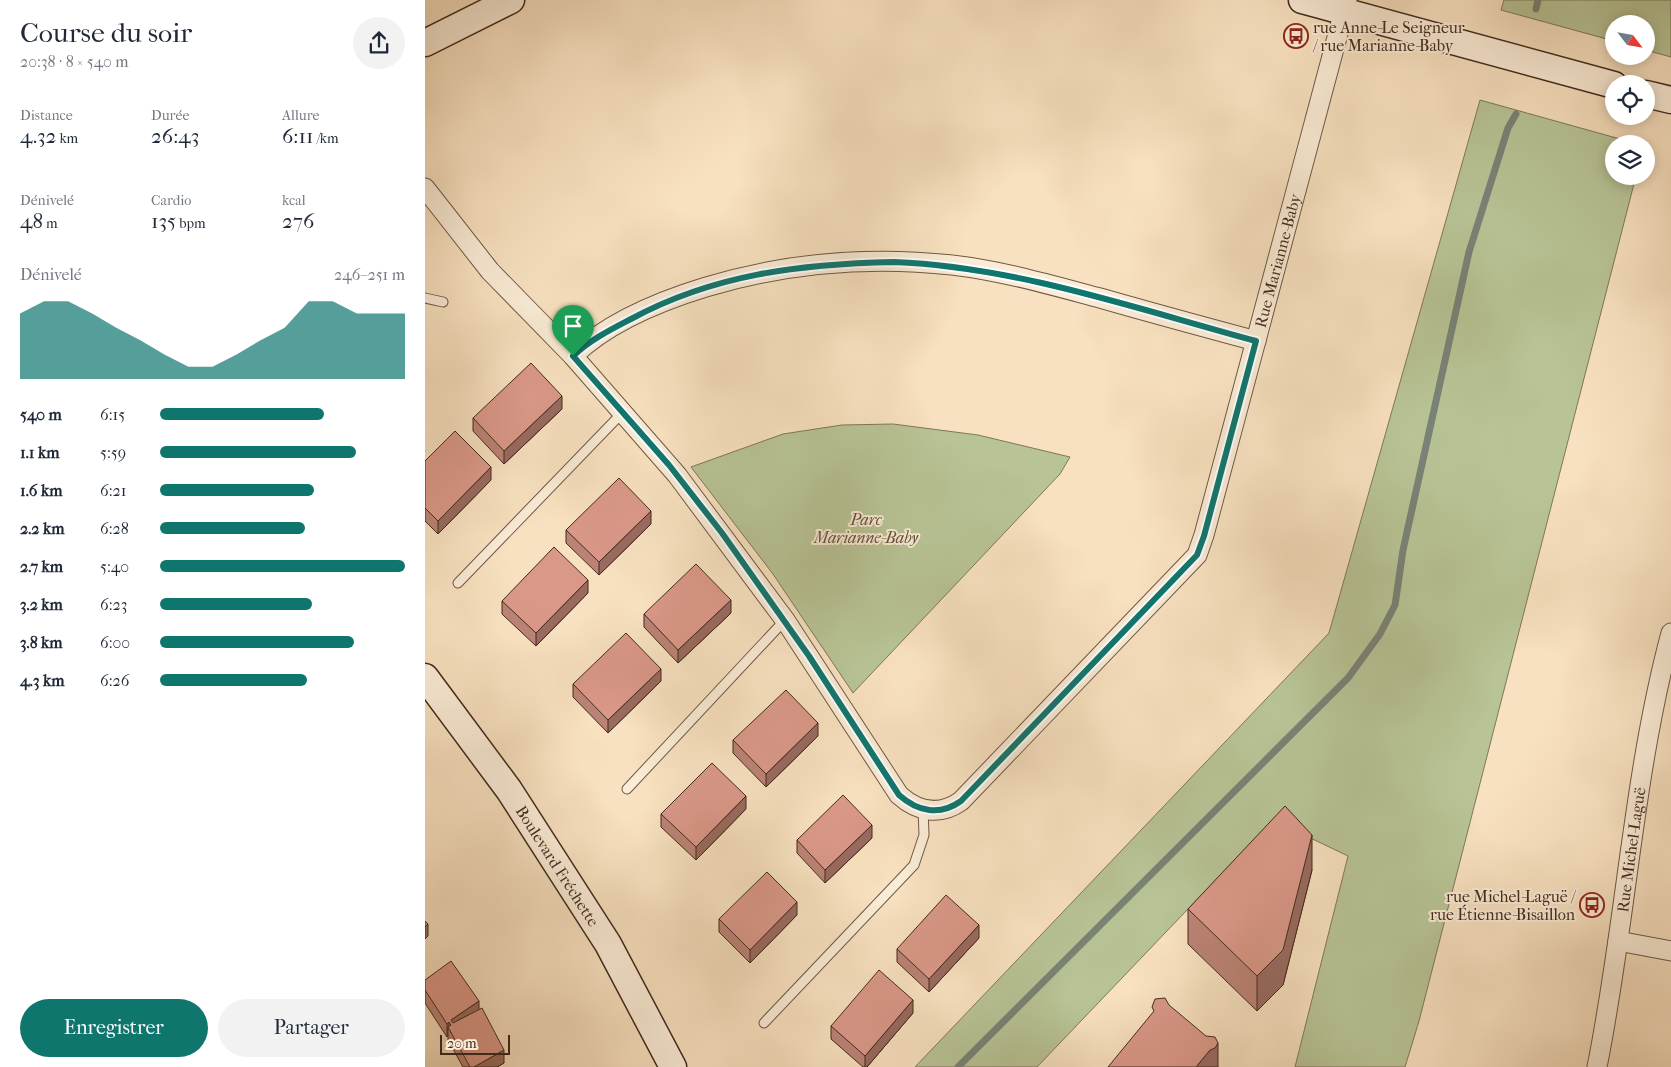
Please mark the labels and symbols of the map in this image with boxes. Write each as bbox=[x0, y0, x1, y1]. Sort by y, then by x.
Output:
north arrow bbox=[1605, 15, 1655, 65]
place label: rue Anne-Le Seigneur / rue Marianne-Baby bbox=[1312, 18, 1465, 55]
bus stop icon: rue Anne-Le Seigneur / rue Marianne-Baby bbox=[1283, 23, 1309, 49]
street label: Rue Marianne-Baby bbox=[1250, 191, 1304, 330]
pin bbox=[552, 305, 594, 356]
park label: Parc Marianne-Baby bbox=[813, 510, 918, 547]
street label: Rue Michel-Laguë bbox=[1613, 786, 1649, 913]
street label: Boulevard Fréchette bbox=[512, 802, 604, 930]
place label: rue Michel-Laguë / rue Étienne-Bisaillon bbox=[1430, 887, 1577, 924]
bus stop icon: rue Michel-Laguë / rue Étienne-Bisaillon bbox=[1579, 892, 1605, 918]
scale bar bbox=[440, 1032, 510, 1055]

